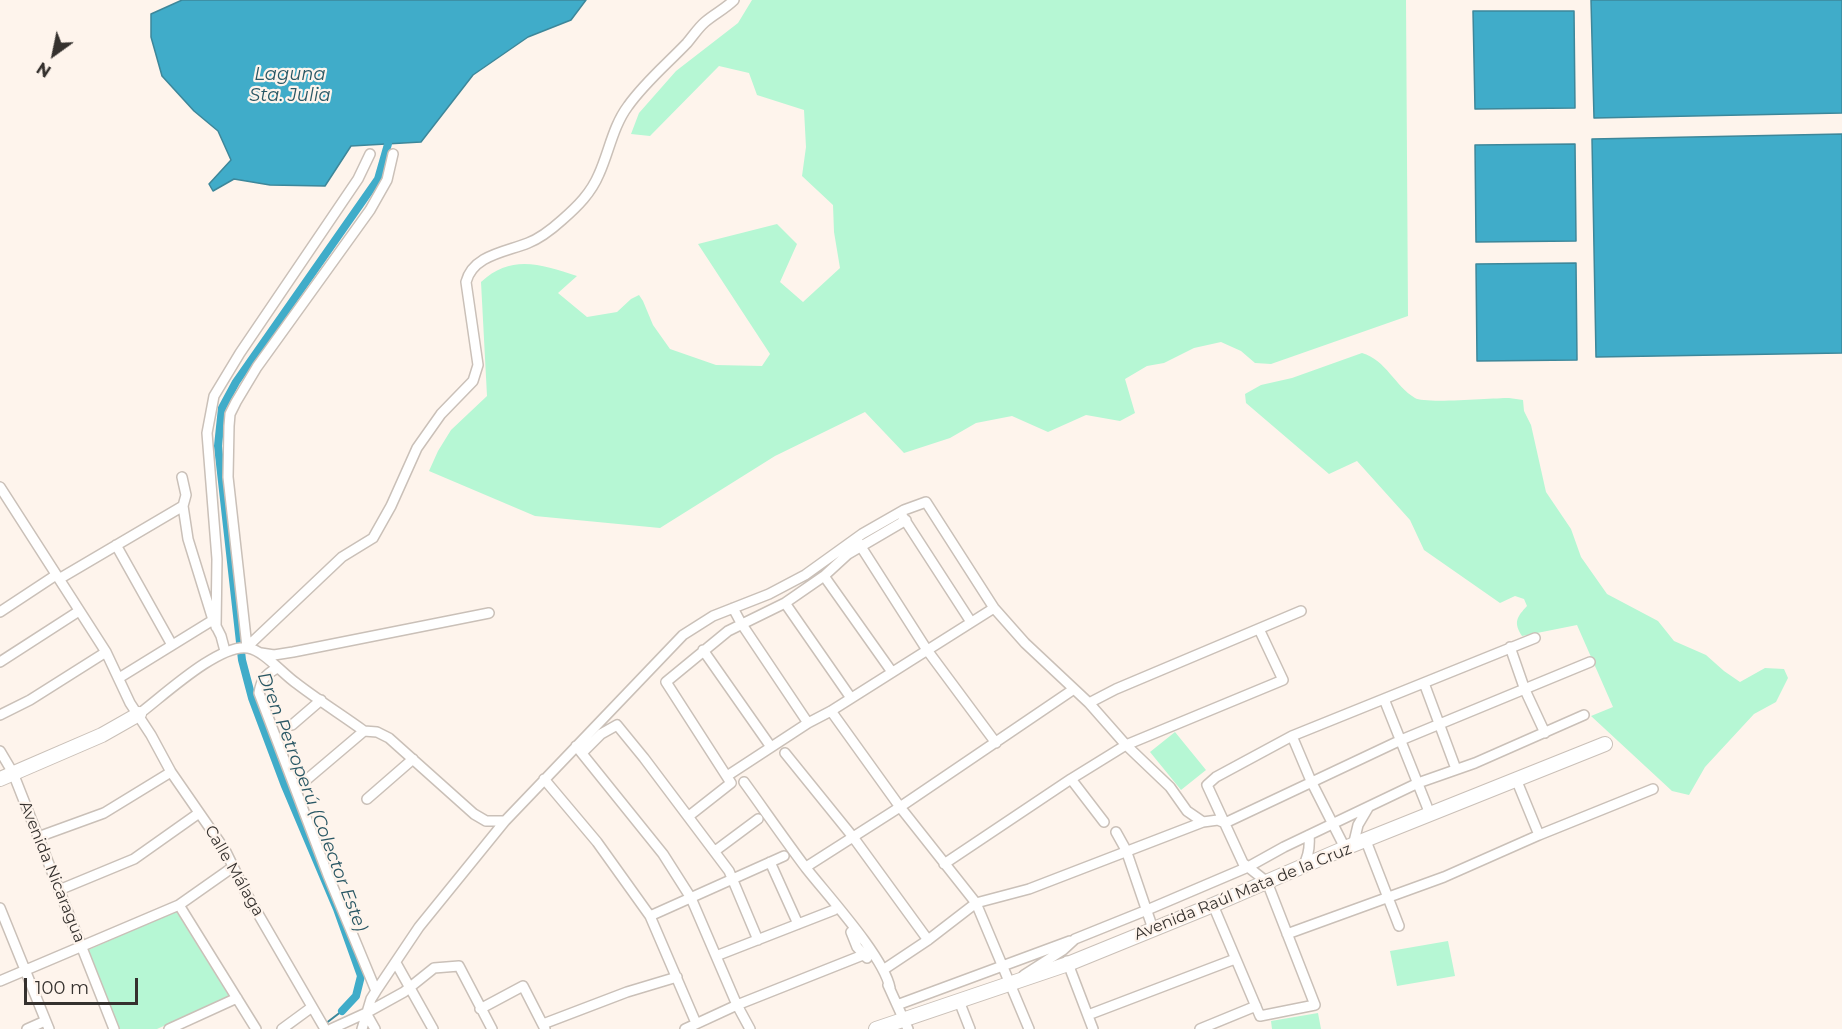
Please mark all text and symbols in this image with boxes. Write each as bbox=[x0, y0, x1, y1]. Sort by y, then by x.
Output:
north arrow bbox=[24, 24, 84, 84]
text: N bbox=[33, 58, 55, 81]
water label: Laguna Sta. Julia bbox=[249, 64, 331, 106]
water label: Dren Petroperú (Colector Este) bbox=[252, 669, 372, 935]
street label: Avenida Nicaragua bbox=[15, 798, 89, 946]
street label: Calle Málaga bbox=[200, 822, 268, 920]
street label: Avenida Raúl Mata de la Cruz bbox=[1131, 839, 1355, 945]
scale bar bbox=[27, 966, 141, 1004]
text: 100 m bbox=[35, 977, 89, 999]

